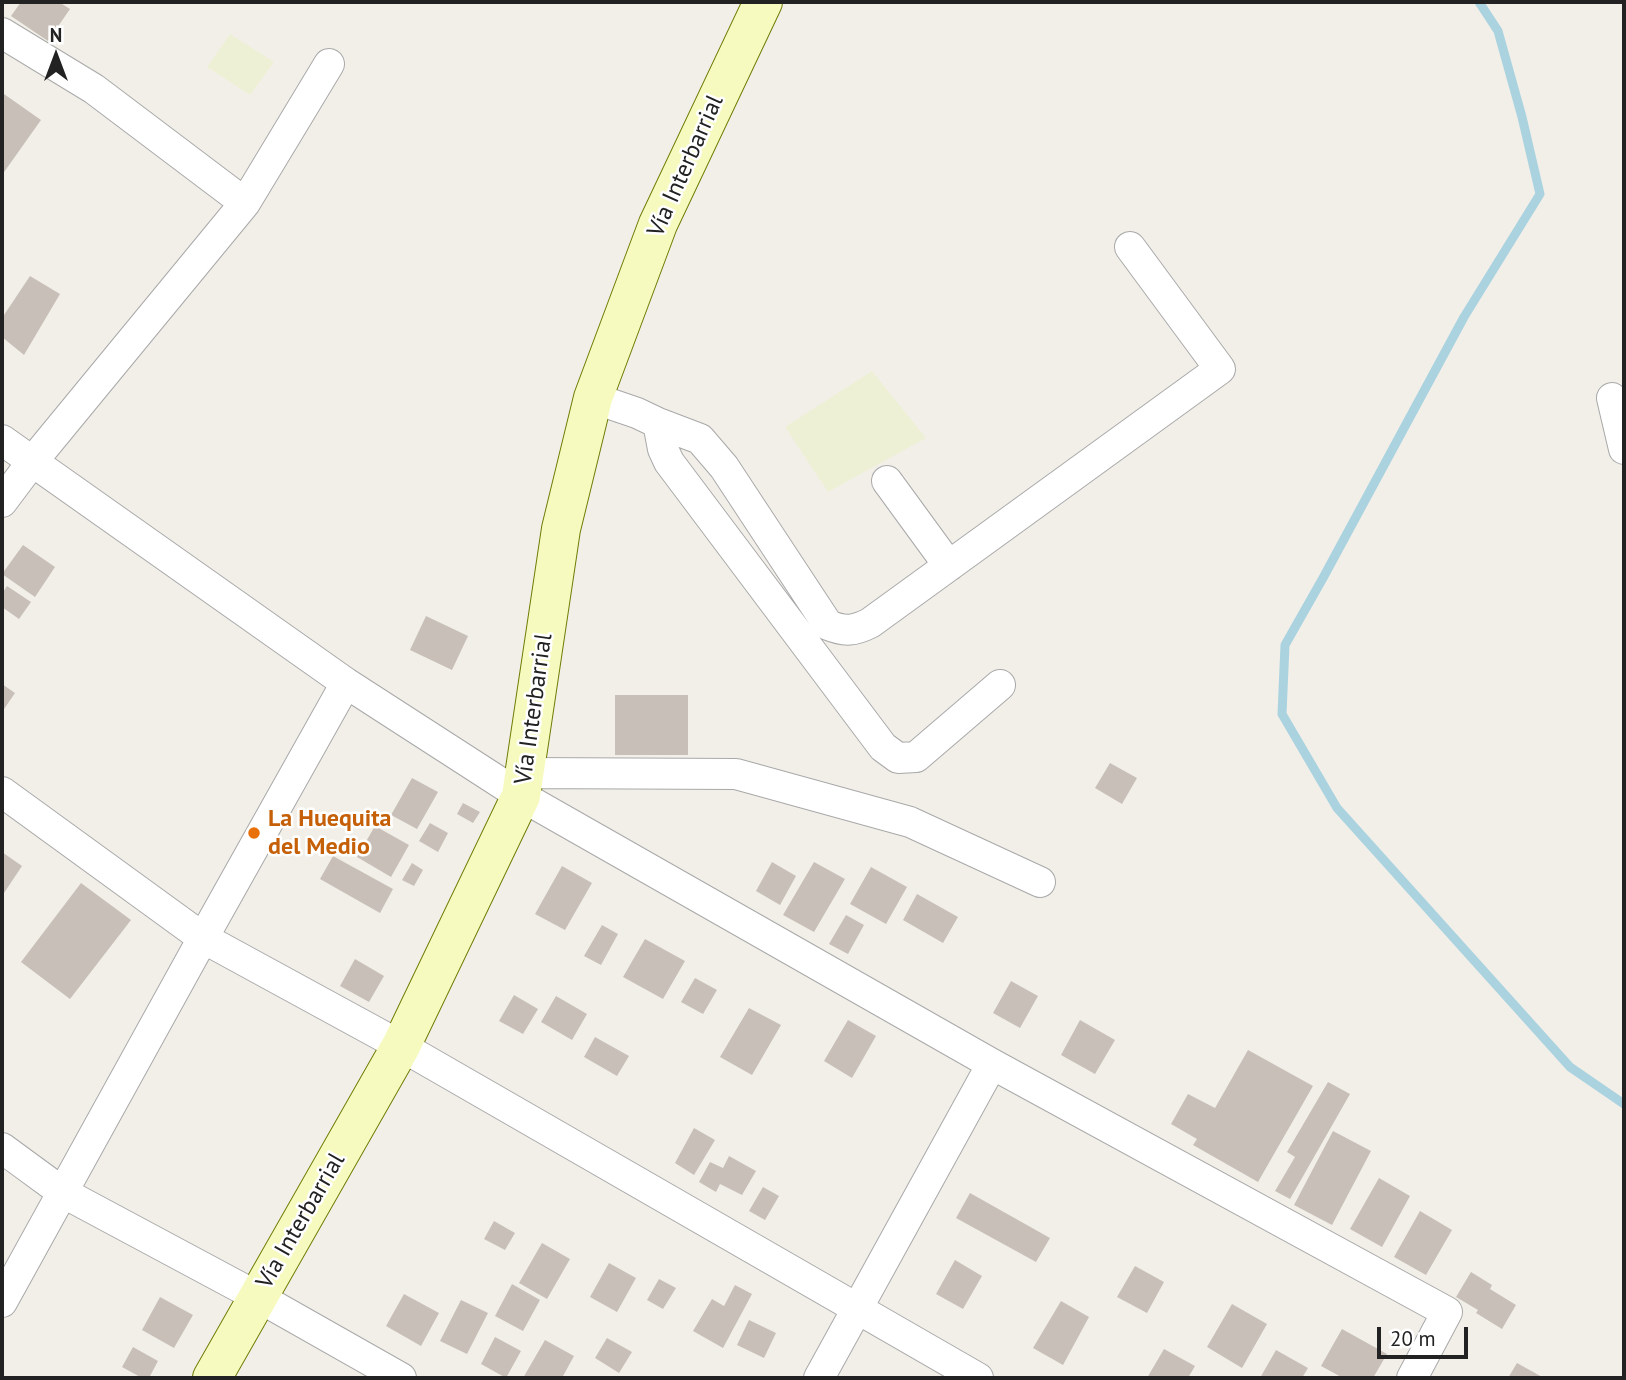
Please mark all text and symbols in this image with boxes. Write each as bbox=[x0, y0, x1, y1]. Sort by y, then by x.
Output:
north arrow bbox=[21, 21, 91, 91]
text: N bbox=[50, 23, 62, 47]
street label: Vía Interbarrial bbox=[642, 91, 730, 241]
street label: Vía Interbarrial bbox=[509, 632, 559, 786]
place label: La Huequita del Medio bbox=[268, 805, 391, 861]
marker: La Huequita del Medio bbox=[246, 825, 262, 841]
street label: Vía Interbarrial bbox=[250, 1148, 352, 1294]
scale bar bbox=[1381, 1314, 1472, 1358]
text: 20 m bbox=[1390, 1325, 1436, 1352]

